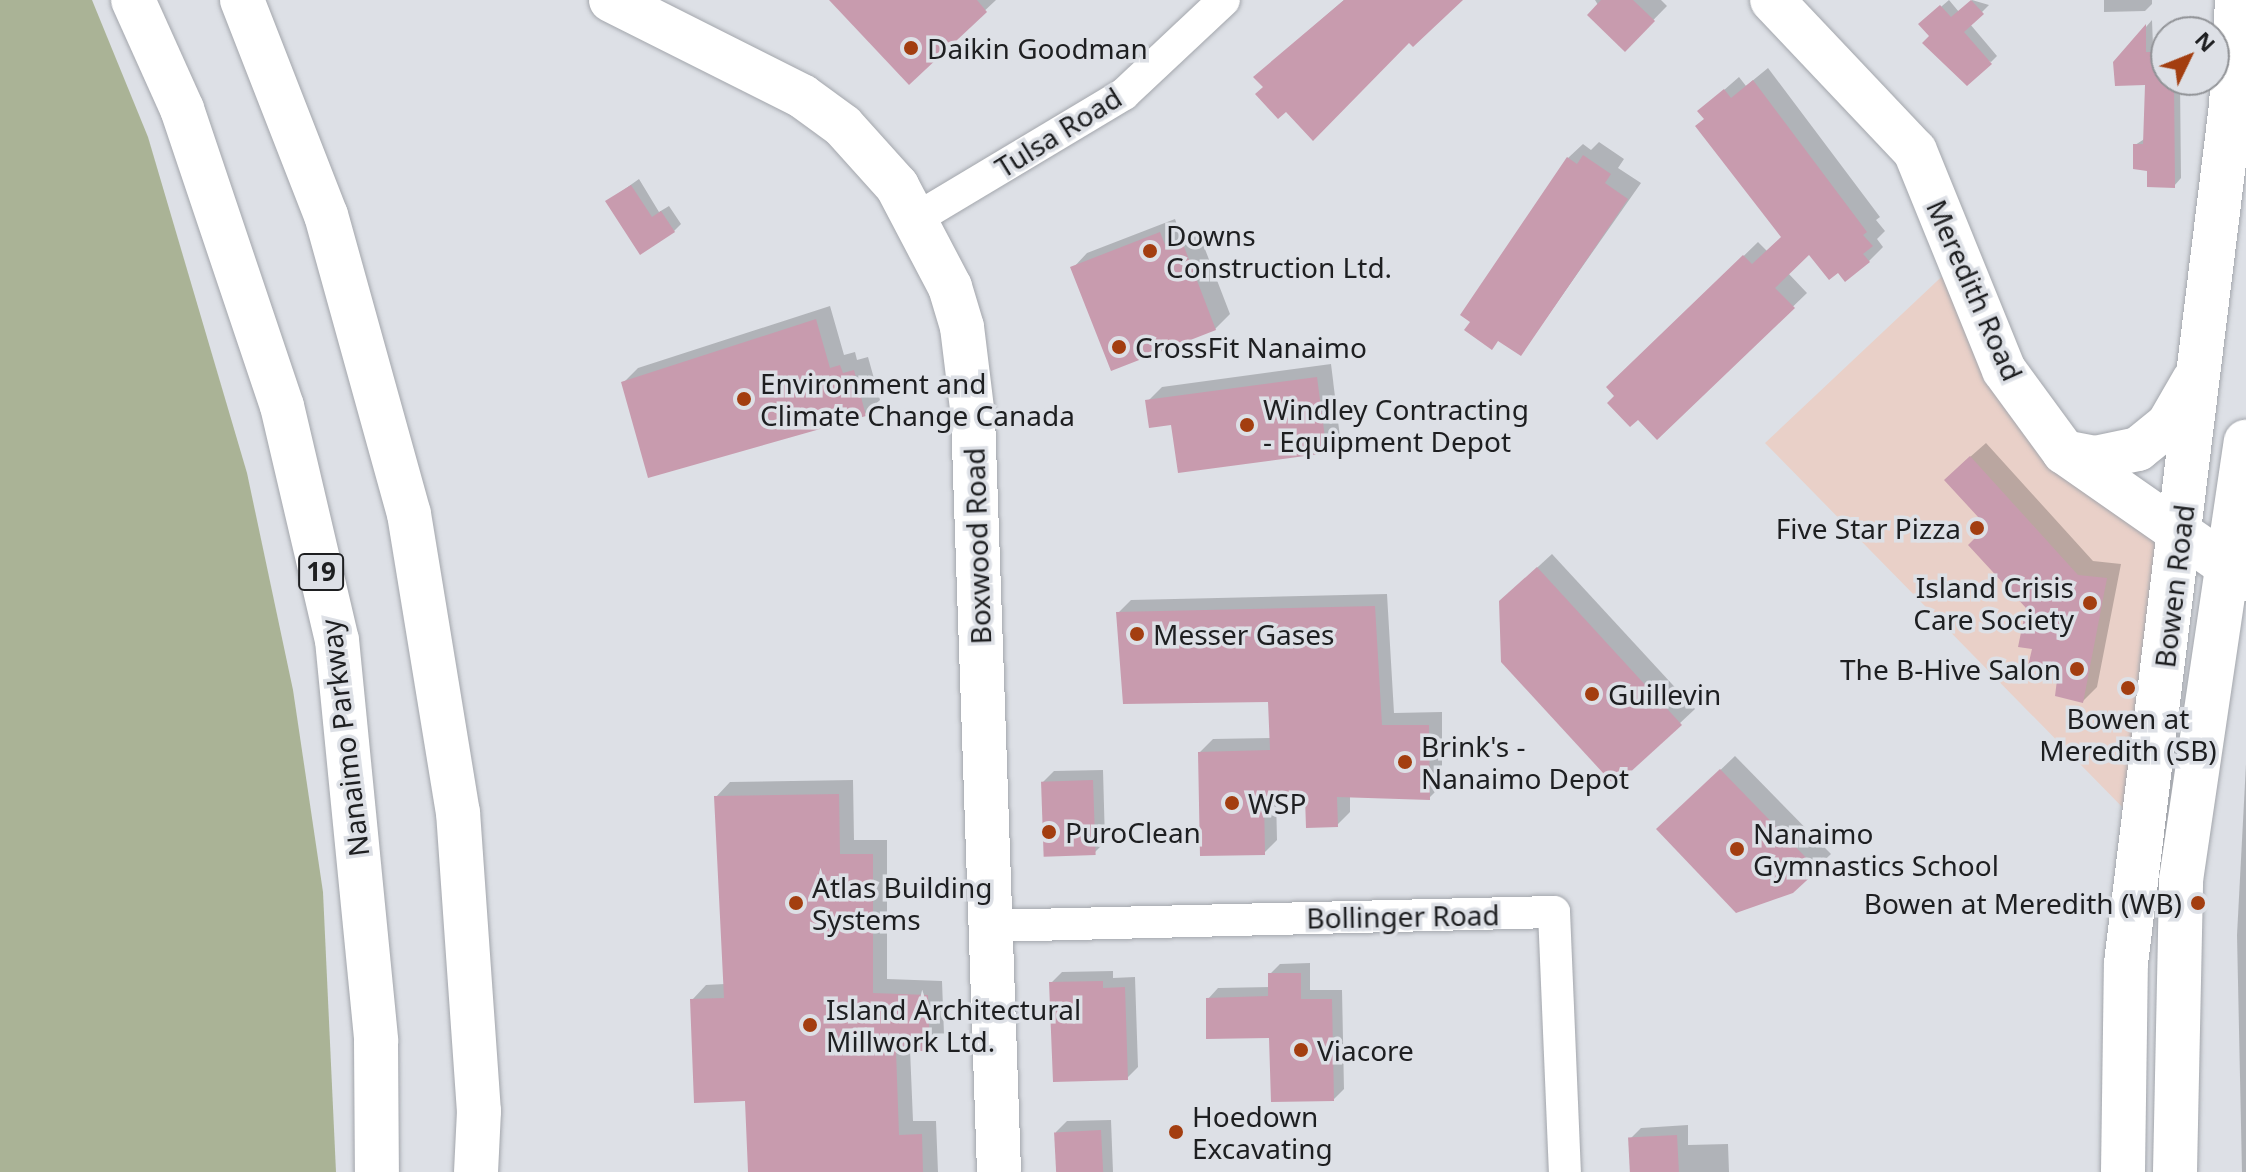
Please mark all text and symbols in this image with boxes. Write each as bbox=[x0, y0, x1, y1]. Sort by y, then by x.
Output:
north arrow bbox=[2150, 16, 2230, 96]
text: N bbox=[2189, 24, 2223, 58]
place label: Daikin Goodman bbox=[927, 31, 1148, 65]
marker: Daikin Goodman bbox=[902, 39, 920, 57]
street label: Tulsa Road bbox=[989, 80, 1127, 184]
street label: Meredith Road bbox=[1920, 194, 2030, 386]
place label: Downs Construction Ltd. bbox=[1166, 218, 1392, 284]
marker: Downs Construction Ltd. bbox=[1141, 242, 1159, 260]
place label: CrossFit Nanaimo bbox=[1135, 330, 1367, 364]
marker: CrossFit Nanaimo bbox=[1110, 338, 1128, 356]
place label: Environment and Climate Change Canada bbox=[760, 366, 1075, 432]
marker: Environment and Climate Change Canada bbox=[735, 390, 753, 408]
place label: Windley Contracting - Equipment Depot bbox=[1263, 392, 1529, 458]
marker: Windley Contracting - Equipment Depot bbox=[1238, 416, 1256, 434]
street label: Boxwood Road bbox=[957, 447, 997, 645]
street label: Bowen Road bbox=[2147, 502, 2201, 670]
place label: Five Star Pizza bbox=[1776, 511, 1961, 545]
marker: Five Star Pizza bbox=[1968, 519, 1986, 537]
road number: 19 bbox=[297, 550, 345, 594]
place label: Island Crisis Care Society bbox=[1913, 570, 2074, 636]
marker: Island Crisis Care Society bbox=[2081, 594, 2099, 612]
street label: Nanaimo Parkway bbox=[313, 617, 375, 859]
place label: Messer Gases bbox=[1153, 617, 1334, 651]
marker: Messer Gases bbox=[1128, 625, 1146, 643]
place label: The B-Hive Salon bbox=[1840, 652, 2061, 686]
marker: The B-Hive Salon bbox=[2068, 660, 2086, 678]
place label: Guillevin bbox=[1608, 677, 1721, 711]
marker: Bowen at Meredith (SB) bbox=[2119, 679, 2137, 697]
marker: Guillevin bbox=[1583, 685, 1601, 703]
place label: Bowen at Meredith (SB) bbox=[2039, 701, 2217, 767]
place label: Brink's - Nanaimo Depot bbox=[1421, 729, 1629, 795]
marker: Brink's - Nanaimo Depot bbox=[1396, 753, 1414, 771]
place label: WSP bbox=[1248, 786, 1306, 820]
marker: WSP bbox=[1223, 794, 1241, 812]
place label: PuroClean bbox=[1065, 815, 1201, 849]
place label: Nanaimo Gymnastics School bbox=[1753, 816, 1999, 882]
marker: PuroClean bbox=[1040, 823, 1058, 841]
marker: Nanaimo Gymnastics School bbox=[1728, 840, 1746, 858]
place label: Atlas Building Systems bbox=[812, 870, 993, 936]
place label: Bowen at Meredith (WB) bbox=[1864, 886, 2182, 920]
marker: Atlas Building Systems bbox=[787, 894, 805, 912]
marker: Bowen at Meredith (WB) bbox=[2189, 894, 2207, 912]
street label: Bollinger Road bbox=[1306, 898, 1500, 934]
place label: Island Architectural Millwork Ltd. bbox=[826, 992, 1081, 1058]
marker: Island Architectural Millwork Ltd. bbox=[801, 1016, 819, 1034]
place label: Viacore bbox=[1317, 1033, 1414, 1067]
marker: Viacore bbox=[1292, 1041, 1310, 1059]
place label: Hoedown Excavating bbox=[1192, 1099, 1333, 1165]
marker: Hoedown Excavating bbox=[1167, 1123, 1185, 1141]

